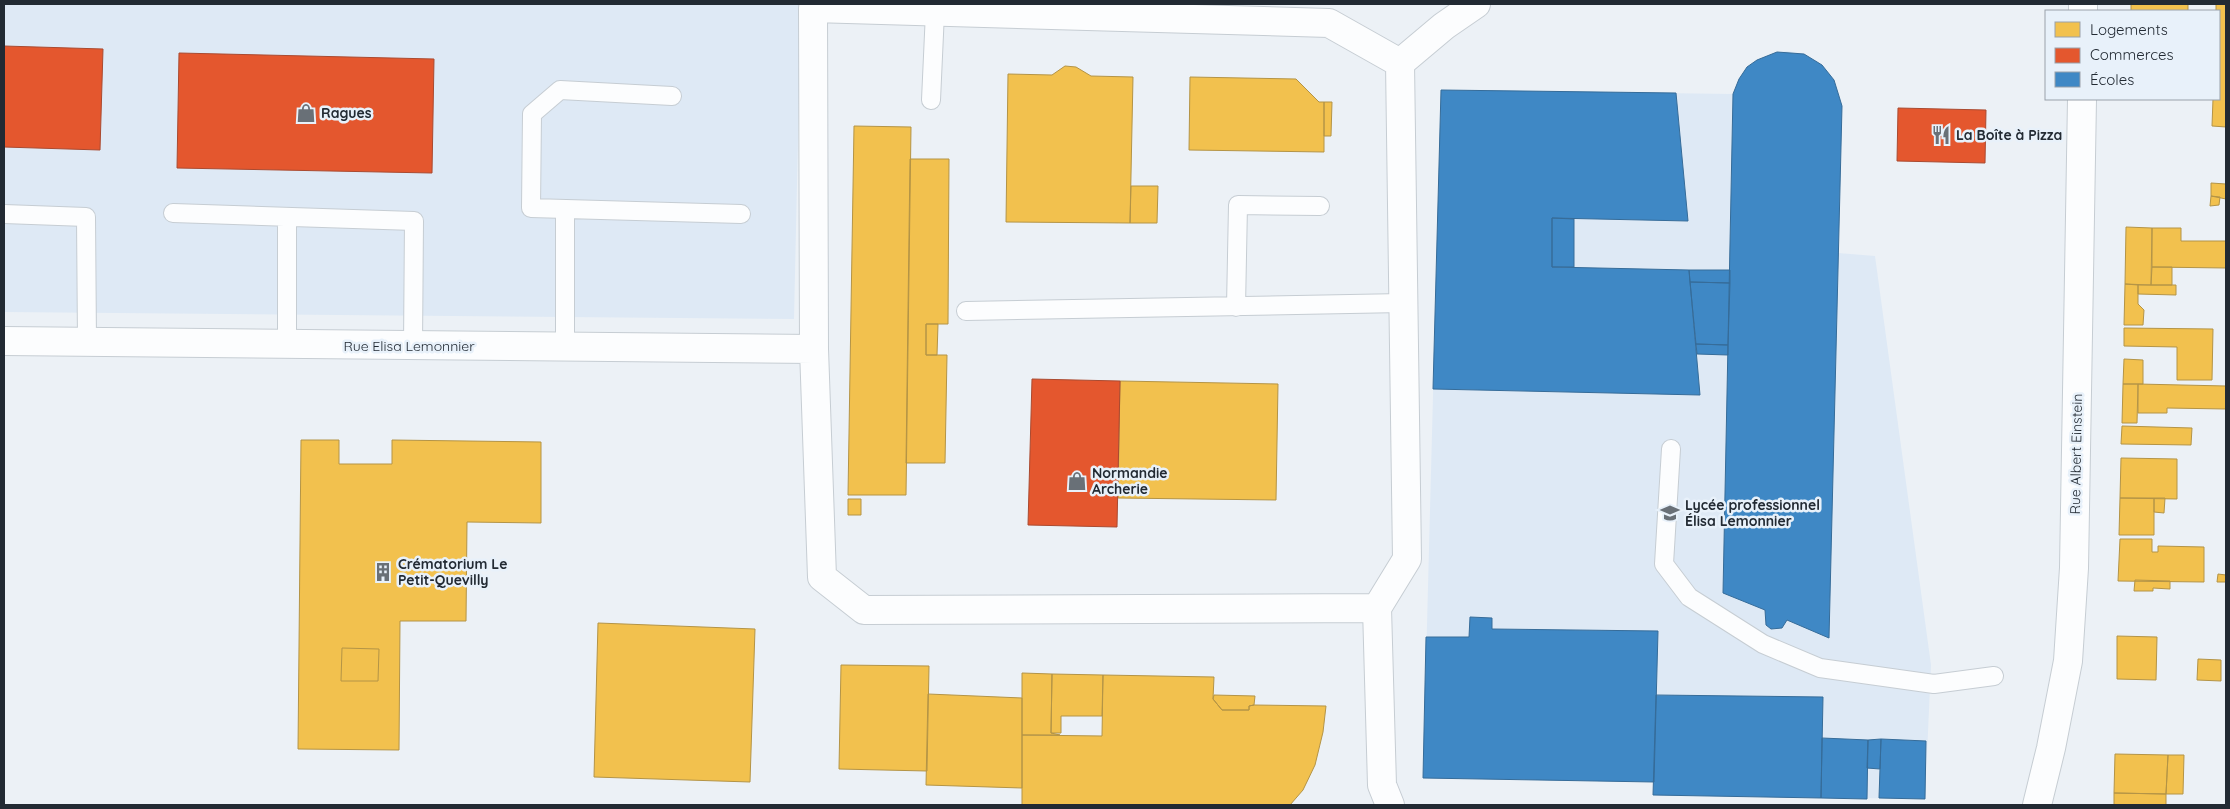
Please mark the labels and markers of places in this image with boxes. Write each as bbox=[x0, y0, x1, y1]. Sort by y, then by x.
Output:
shop icon: Ragues bbox=[295, 102, 317, 124]
place label: Ragues bbox=[321, 104, 372, 122]
restaurant icon: La Boîte à Pizza bbox=[1930, 124, 1952, 146]
place label: La Boîte à Pizza bbox=[1956, 126, 2062, 144]
place label: Normandie Archerie bbox=[1092, 464, 1168, 498]
shop icon: Normandie Archerie bbox=[1066, 470, 1088, 492]
place label: Lycée professionnel Élisa Lemonnier bbox=[1685, 496, 1820, 530]
school or university icon: Lycée professionnel Élisa Lemonnier bbox=[1659, 502, 1681, 524]
place label: Crématorium Le Petit-Quevilly bbox=[398, 555, 507, 589]
building icon: Crématorium Le Petit-Quevilly bbox=[372, 561, 394, 583]

